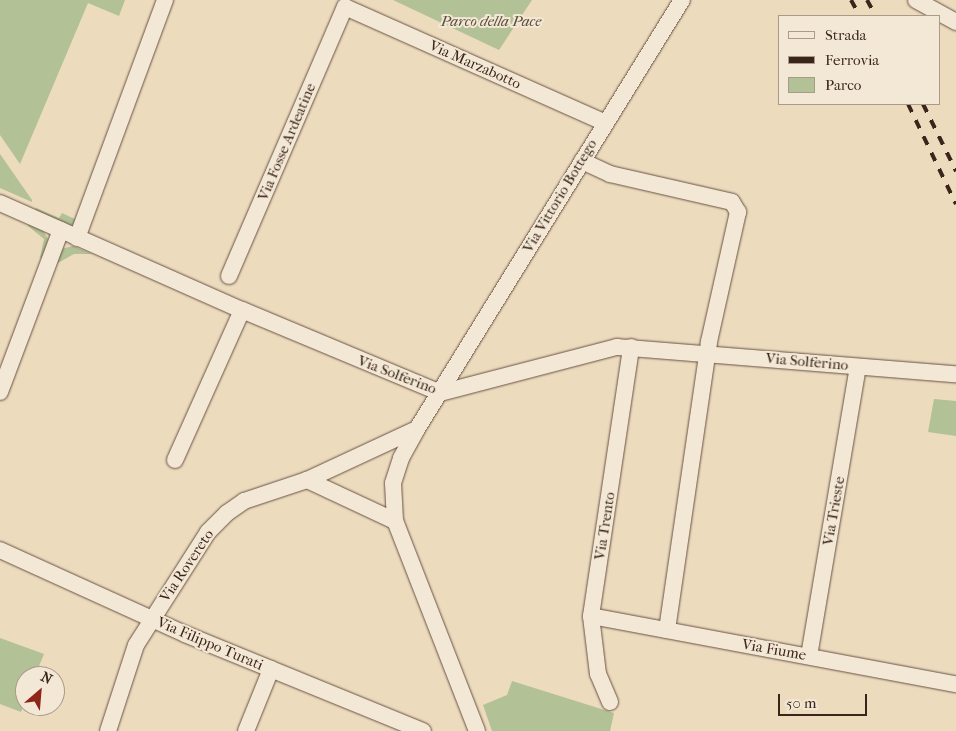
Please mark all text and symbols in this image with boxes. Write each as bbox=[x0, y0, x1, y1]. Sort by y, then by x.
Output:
park label: Parco della Pace bbox=[441, 13, 541, 31]
legend bbox=[778, 15, 941, 105]
text: Strada bbox=[825, 26, 867, 44]
street label: Via Marzabotto bbox=[426, 37, 524, 93]
text: Ferrovia bbox=[825, 51, 879, 69]
text: Parco bbox=[825, 76, 861, 94]
street label: Via Fosse Ardeatine bbox=[254, 81, 320, 203]
street label: Via Vittorio Bottego bbox=[519, 136, 601, 256]
street label: Via Solferino bbox=[765, 349, 849, 375]
street label: Via Solferino bbox=[355, 352, 439, 398]
street label: Via Trieste bbox=[819, 475, 849, 547]
street label: Via Trento bbox=[591, 491, 619, 561]
street label: Via Rovereto bbox=[156, 526, 218, 606]
street label: Via Filippo Turati bbox=[154, 613, 266, 675]
street label: Via Fiume bbox=[740, 635, 808, 665]
north arrow bbox=[15, 666, 65, 716]
text: N bbox=[38, 668, 55, 688]
scale bar bbox=[781, 684, 870, 716]
text: 50 m bbox=[786, 694, 816, 712]

